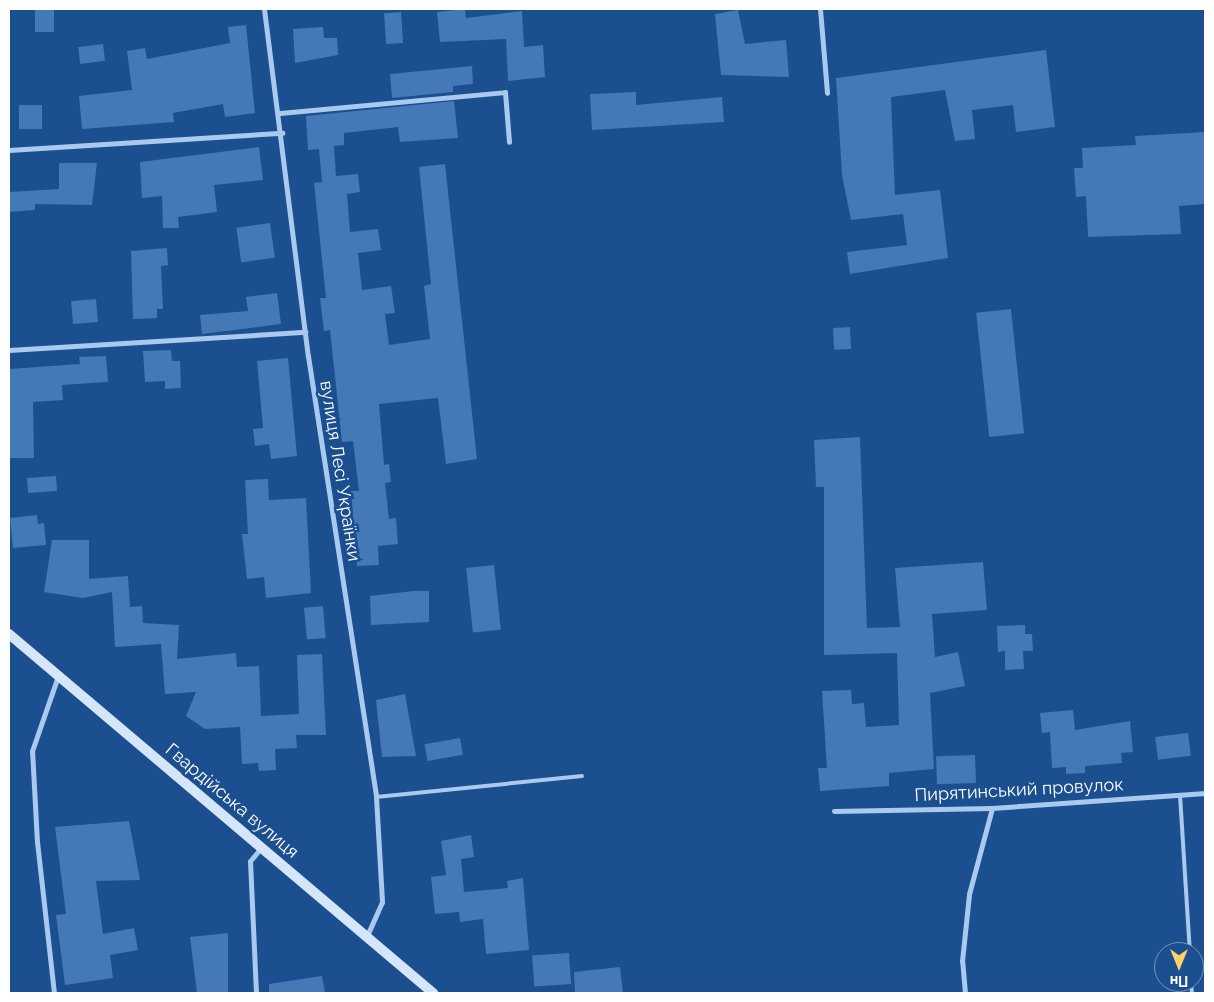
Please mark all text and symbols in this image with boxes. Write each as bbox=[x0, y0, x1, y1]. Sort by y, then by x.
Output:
street label: вулиця Лесі Українки bbox=[315, 379, 365, 563]
street label: Гвардійська вулиця bbox=[161, 739, 303, 863]
street label: Пирятинський провулок bbox=[914, 774, 1124, 806]
north arrow bbox=[1154, 942, 1204, 992]
text: Пн bbox=[1170, 973, 1188, 989]

